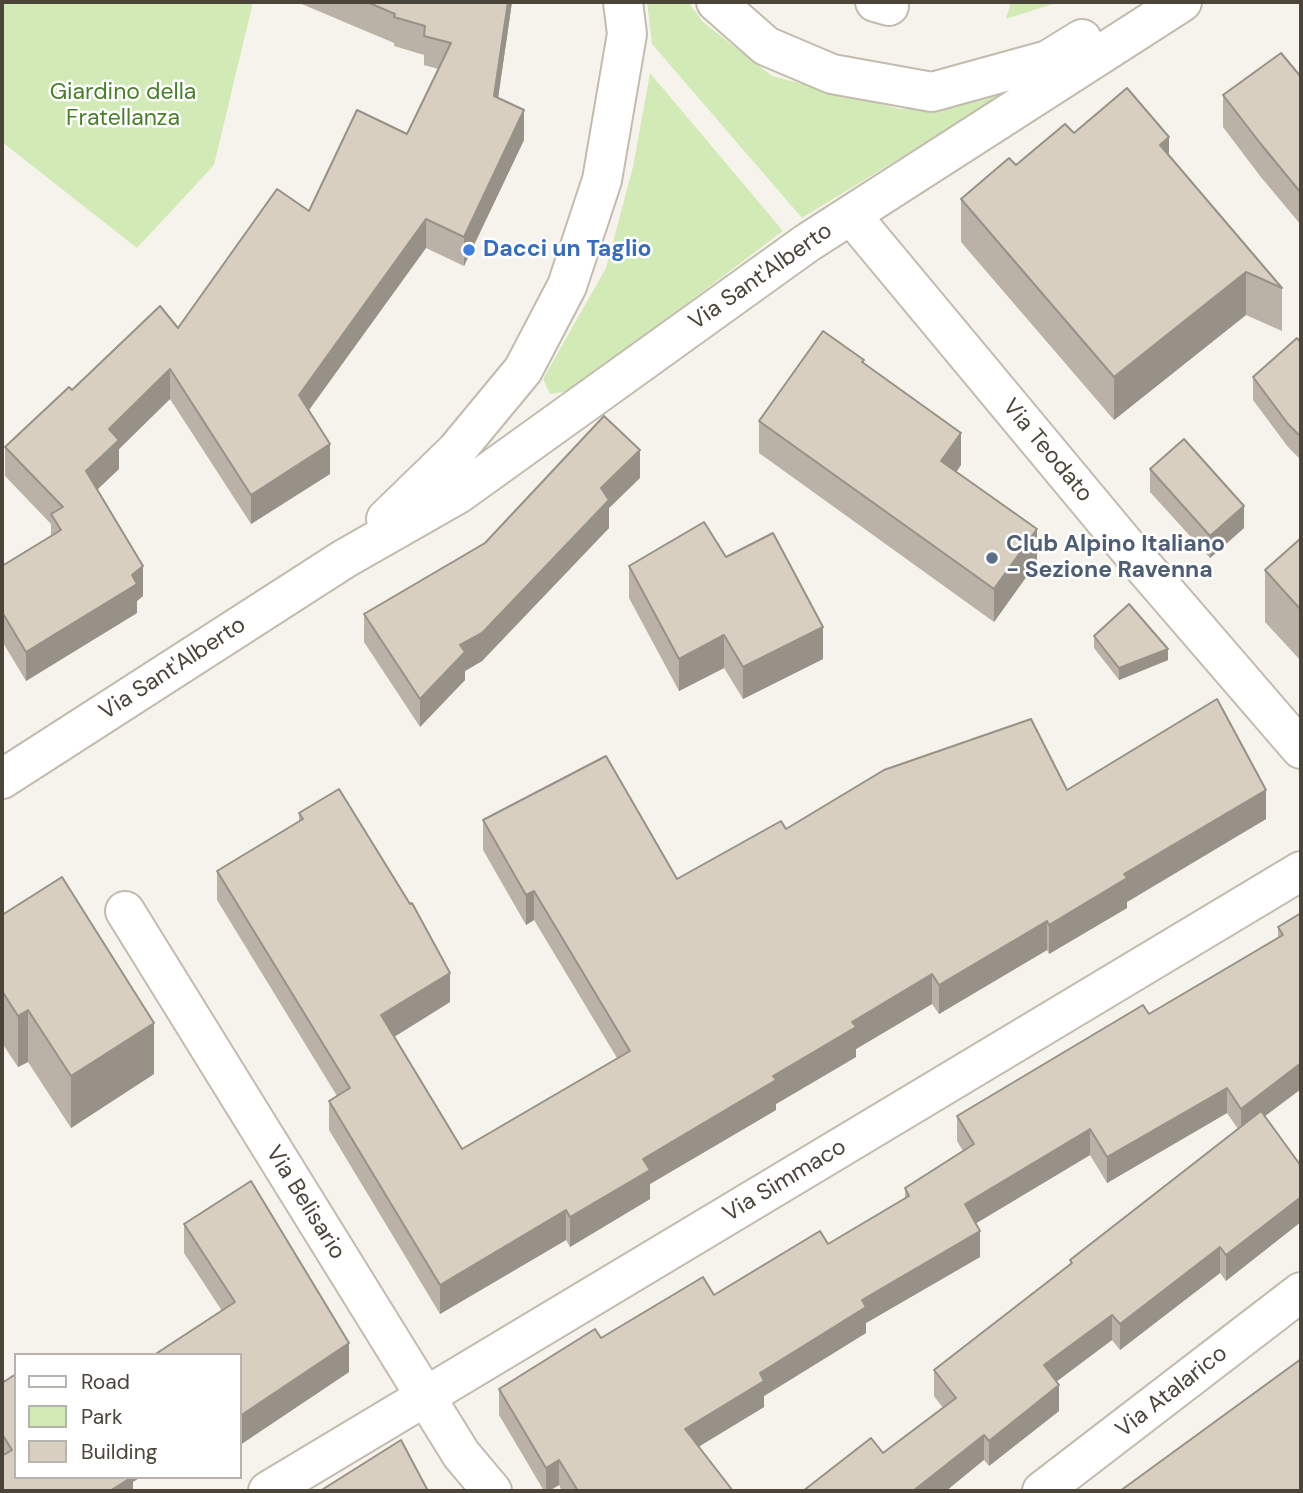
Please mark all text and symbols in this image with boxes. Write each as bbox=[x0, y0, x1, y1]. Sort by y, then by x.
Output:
park label: Giardino della Fratellanza bbox=[50, 79, 196, 133]
street label: Via Sant'Alberto bbox=[684, 217, 838, 337]
place label: Dacci un Taglio bbox=[483, 236, 652, 264]
marker: Dacci un Taglio bbox=[461, 242, 477, 258]
street label: Via Teodato bbox=[996, 394, 1098, 508]
place label: Club Alpino Italiano - Sezione Ravenna bbox=[1006, 531, 1225, 585]
marker: Club Alpino Italiano - Sezione Ravenna bbox=[984, 550, 1000, 566]
street label: Via Sant'Alberto bbox=[95, 612, 251, 726]
street label: Via Simmaco bbox=[718, 1133, 852, 1229]
street label: Via Belisario bbox=[259, 1141, 351, 1265]
street label: Via Atalarico bbox=[1111, 1340, 1233, 1444]
legend bbox=[14, 1353, 242, 1479]
text: Road bbox=[81, 1368, 130, 1396]
text: Park bbox=[81, 1403, 122, 1431]
text: Building bbox=[81, 1438, 157, 1466]

